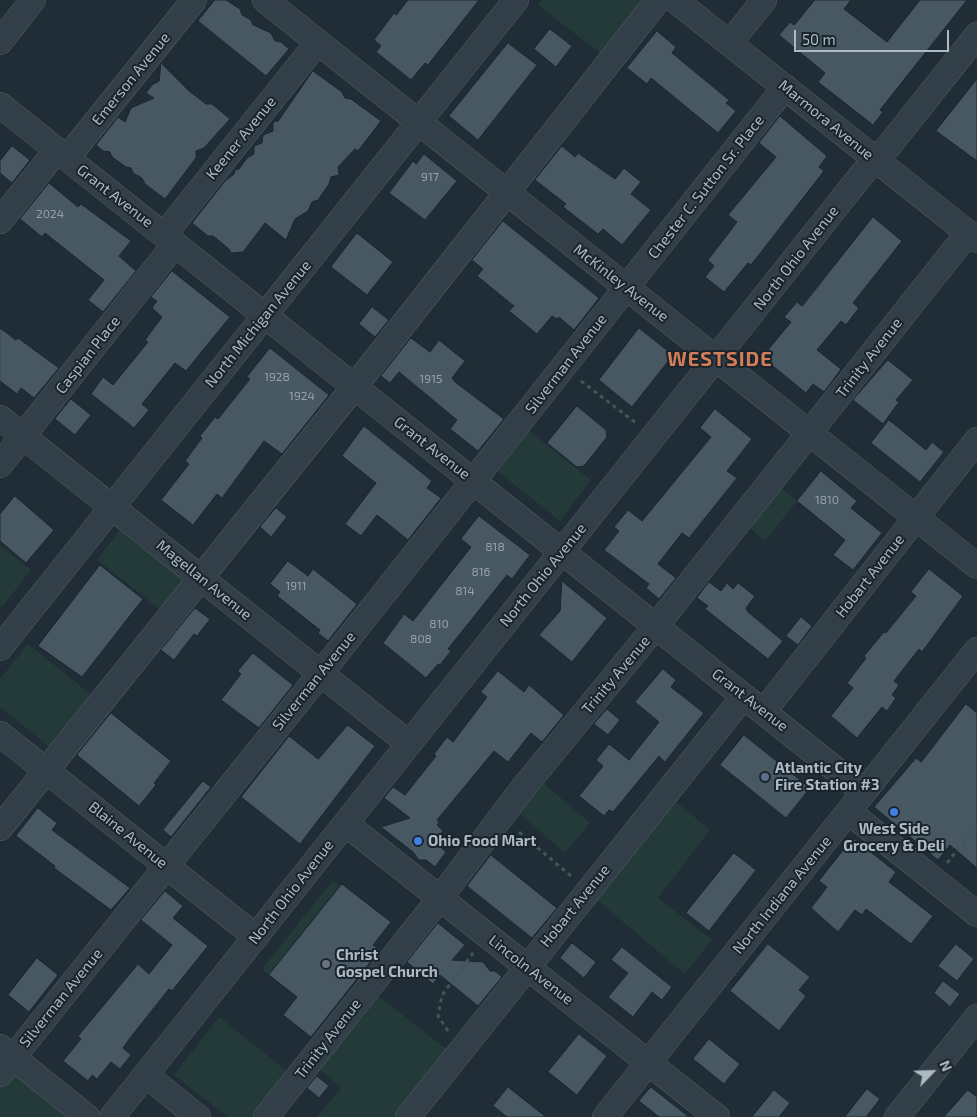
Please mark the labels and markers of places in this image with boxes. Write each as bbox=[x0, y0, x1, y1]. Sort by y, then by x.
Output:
place label: Atlantic City Fire Station #3 bbox=[775, 759, 880, 794]
marker: Atlantic City Fire Station #3 bbox=[759, 771, 771, 783]
marker: West Side Grocery & Deli bbox=[888, 806, 900, 818]
place label: West Side Grocery & Deli bbox=[843, 820, 945, 855]
place label: Ohio Food Mart bbox=[428, 832, 536, 850]
marker: Ohio Food Mart bbox=[412, 835, 424, 847]
place label: Christ Gospel Church bbox=[336, 946, 438, 981]
marker: Christ Gospel Church bbox=[320, 958, 332, 970]

